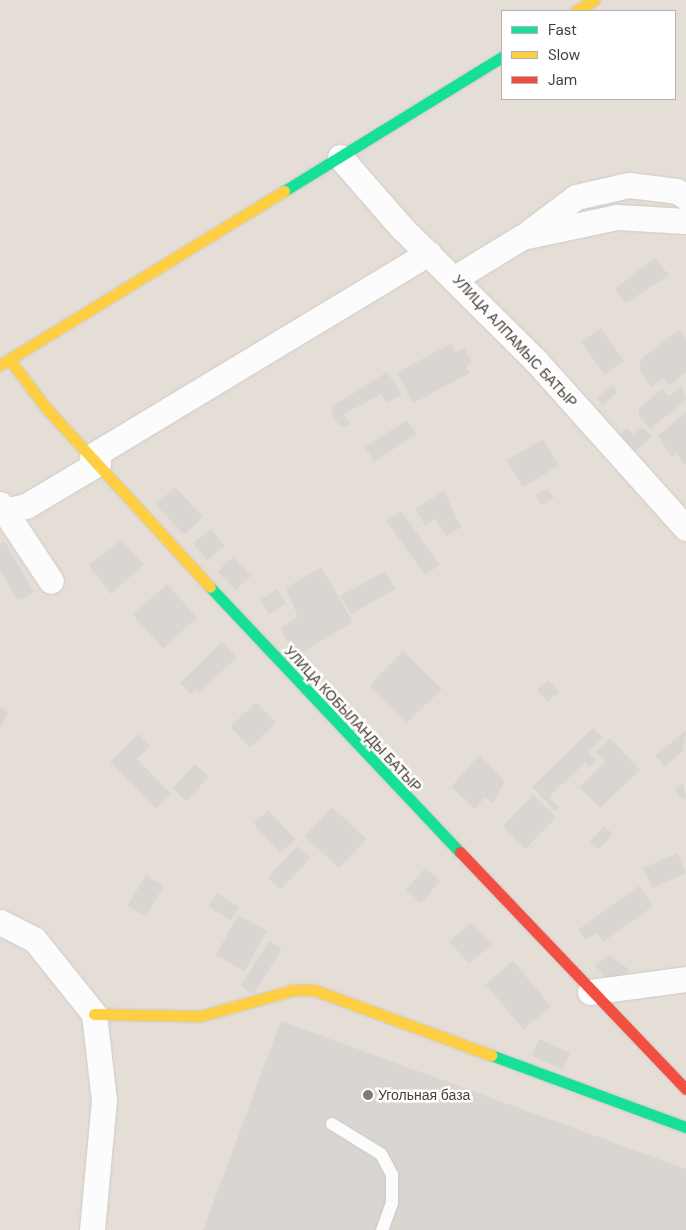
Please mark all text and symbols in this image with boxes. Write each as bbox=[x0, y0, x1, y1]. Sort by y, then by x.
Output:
legend bbox=[501, 10, 676, 100]
text: Fast bbox=[548, 20, 577, 40]
text: Slow bbox=[548, 45, 580, 65]
text: Jam bbox=[548, 70, 577, 90]
street label: УЛИЦА АЛПАМЫС БАТЫР bbox=[449, 271, 581, 411]
street label: УЛИЦА КОБЫЛАНДЫ БАТЫР bbox=[281, 643, 425, 795]
place label: Угольная база bbox=[378, 1087, 470, 1103]
marker: Угольная база bbox=[362, 1089, 374, 1101]

